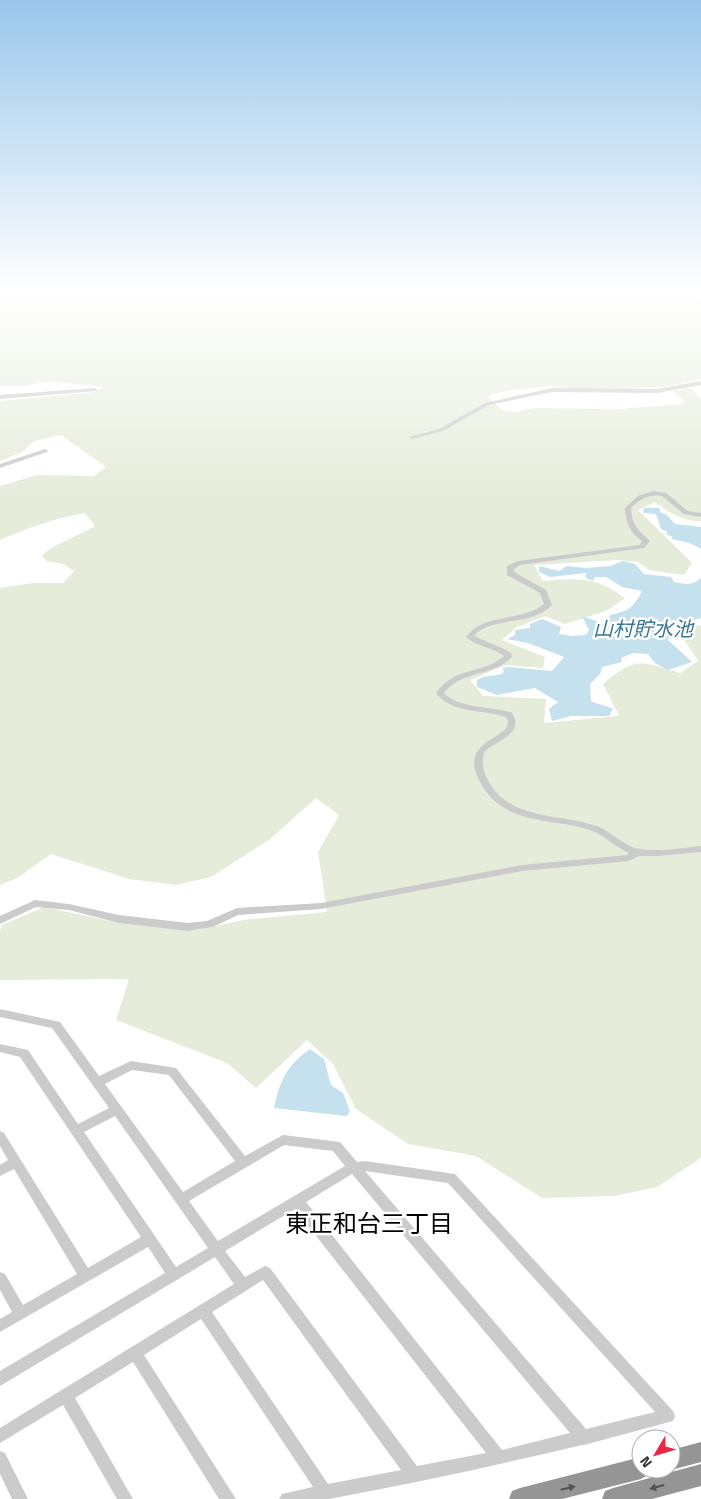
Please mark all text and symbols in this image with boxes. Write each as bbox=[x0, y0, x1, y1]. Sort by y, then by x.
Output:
water label: 山村貯水池 bbox=[593, 613, 695, 644]
district label: 東正和台三丁目 bbox=[285, 1205, 453, 1241]
north arrow bbox=[631, 1429, 681, 1479]
text: N bbox=[634, 1452, 657, 1473]
one-way arrow bbox=[650, 1483, 665, 1491]
one-way arrow bbox=[560, 1484, 575, 1492]

